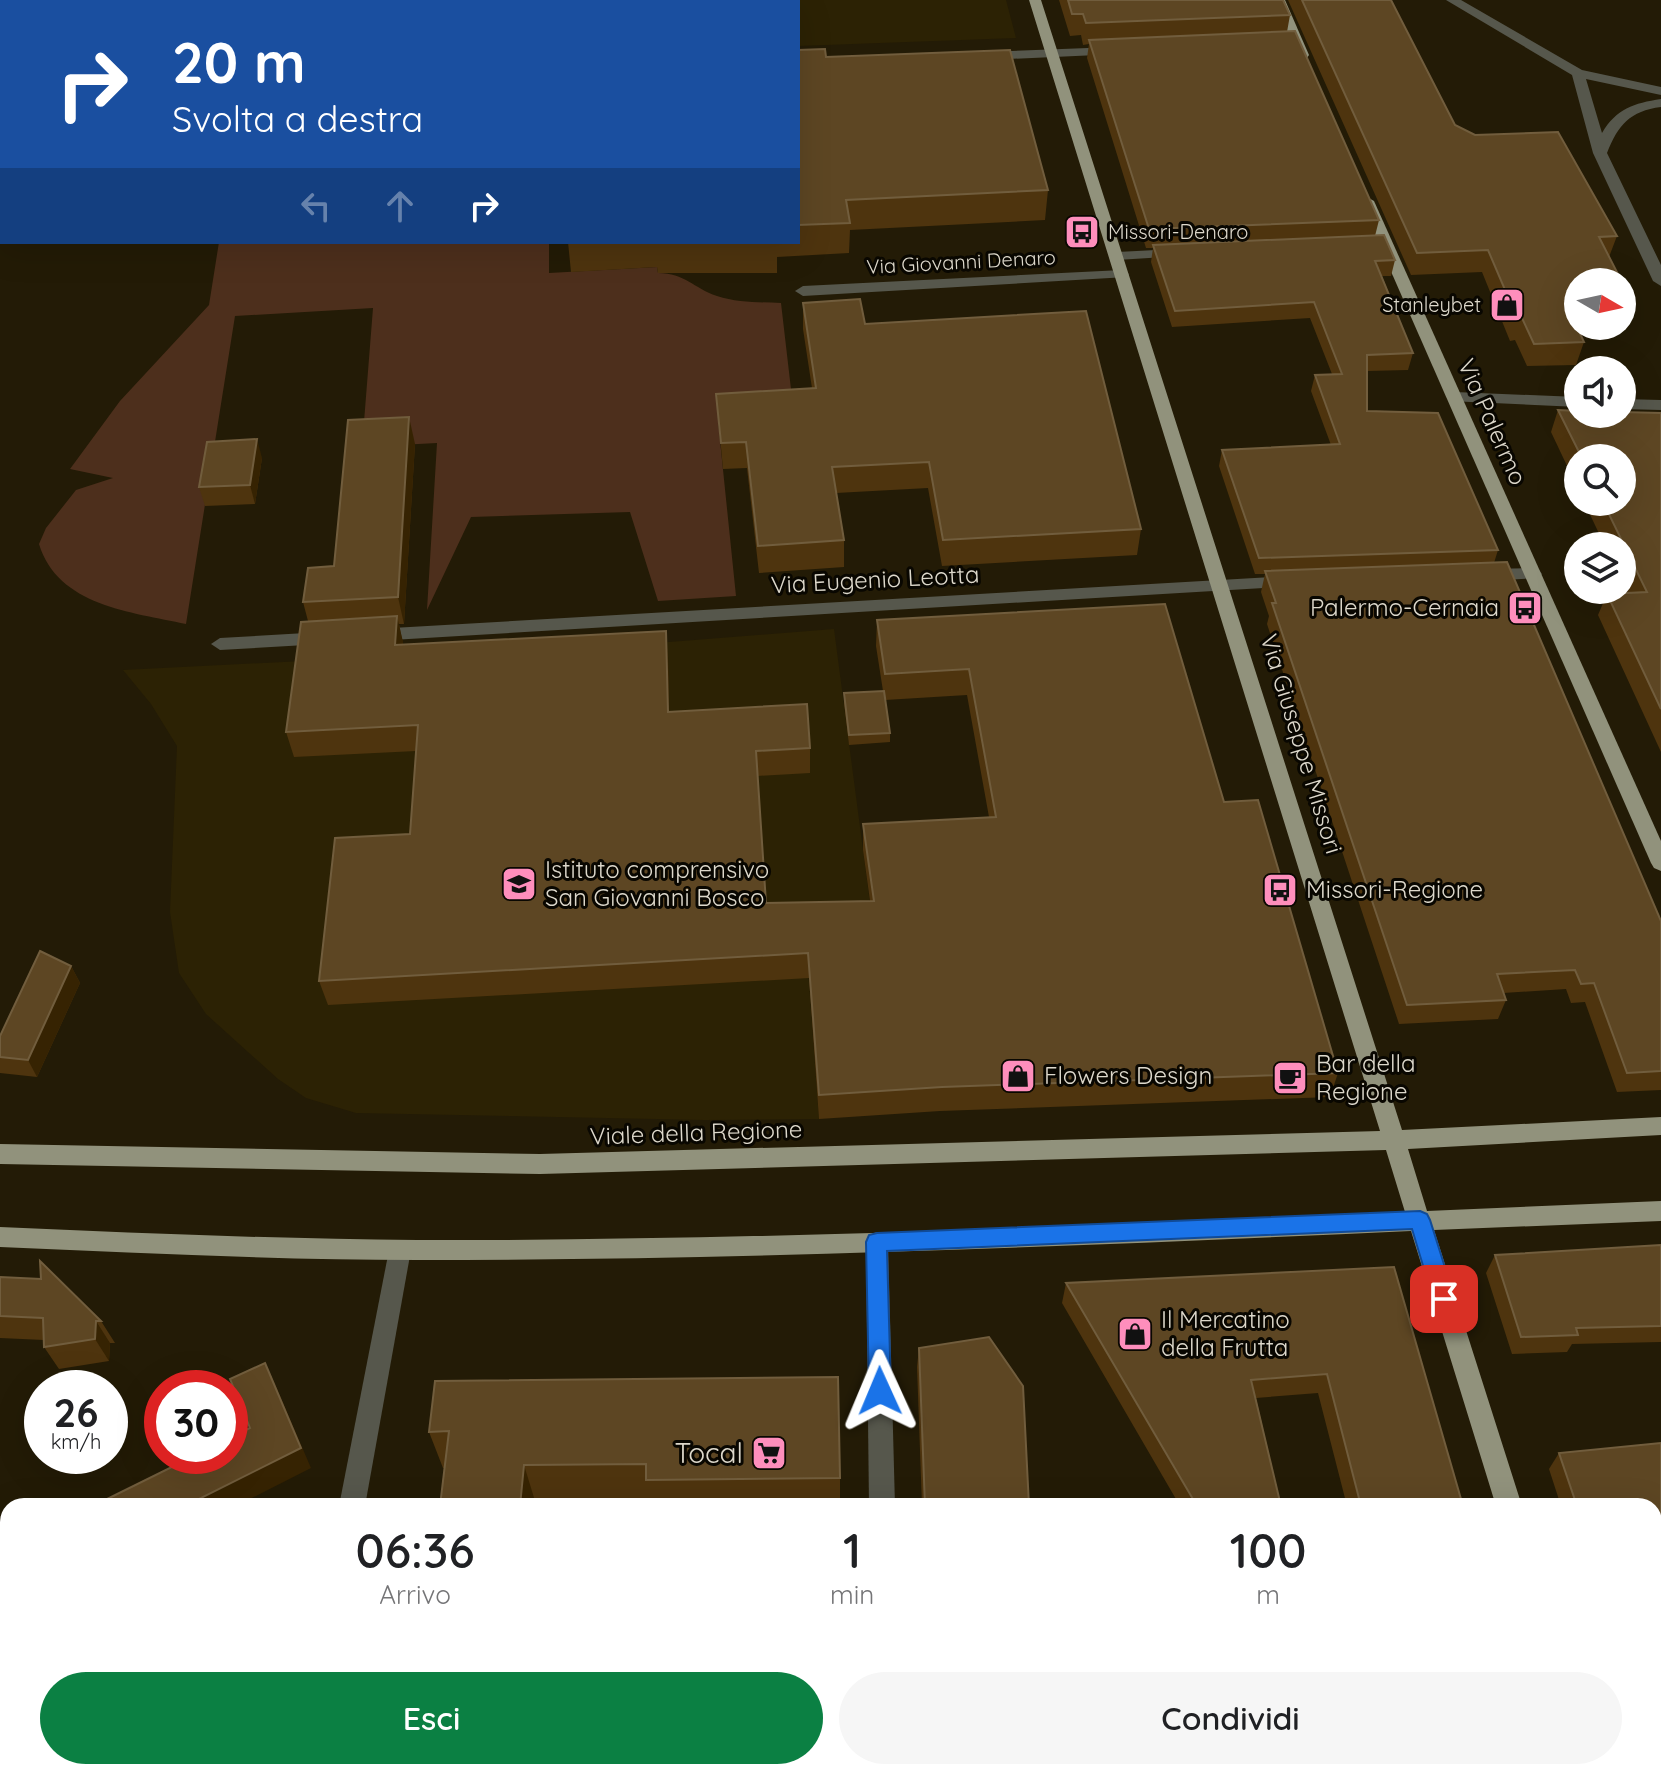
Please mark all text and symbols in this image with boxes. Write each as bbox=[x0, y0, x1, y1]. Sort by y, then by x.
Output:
text: 20 m bbox=[172, 27, 306, 97]
icon: right bbox=[40, 32, 144, 136]
text: Svolta a destra bbox=[172, 96, 423, 141]
icon: left bbox=[294, 184, 338, 228]
icon: ahead bbox=[378, 184, 422, 228]
icon: right bbox=[462, 184, 506, 228]
bus stop icon: Missori-Denaro bbox=[1063, 213, 1101, 251]
place label: Missori-Denaro bbox=[1108, 219, 1248, 244]
street label: Via Giovanni Denaro bbox=[866, 244, 1056, 279]
north arrow bbox=[1564, 268, 1636, 340]
map controls bbox=[1564, 268, 1636, 604]
shop icon: Stanleybet bbox=[1488, 286, 1526, 324]
place label: Stanleybet bbox=[1382, 292, 1481, 317]
street label: Via Palermo bbox=[1452, 354, 1534, 490]
button: sound bbox=[1564, 356, 1636, 428]
button: search bbox=[1564, 444, 1636, 516]
button: layers bbox=[1564, 532, 1636, 604]
street label: Via Eugenio Leotta bbox=[770, 559, 980, 599]
bus stop icon: Palermo-Cernaia bbox=[1506, 589, 1544, 627]
place label: Palermo-Cernaia bbox=[1310, 592, 1499, 622]
street label: Via Giuseppe Missori bbox=[1254, 630, 1350, 857]
place label: Istituto comprensivo San Giovanni Bosco bbox=[545, 854, 769, 912]
school or university icon: Istituto comprensivo San Giovanni Bosco bbox=[500, 865, 538, 903]
bus stop icon: Missori-Regione bbox=[1261, 871, 1299, 909]
place label: Missori-Regione bbox=[1306, 874, 1483, 904]
place label: Bar della Regione bbox=[1316, 1048, 1416, 1106]
shop icon: Flowers Design bbox=[999, 1057, 1037, 1095]
cafe icon: Bar della Regione bbox=[1271, 1059, 1309, 1097]
place label: Flowers Design bbox=[1044, 1060, 1212, 1090]
street label: Viale della Regione bbox=[589, 1113, 803, 1151]
pin bbox=[1410, 1265, 1478, 1333]
icon: arrive bbox=[1422, 1277, 1466, 1321]
place label: Il Mercatino della Frutta bbox=[1161, 1304, 1290, 1362]
shop icon: Il Mercatino della Frutta bbox=[1116, 1315, 1154, 1353]
position arrow bbox=[838, 1349, 922, 1433]
speed limit sign: 30 bbox=[144, 1370, 248, 1474]
text: 26 bbox=[54, 1387, 98, 1437]
text: km/h bbox=[51, 1429, 101, 1454]
supermarket icon: Tocal bbox=[750, 1434, 788, 1472]
place label: Tocal bbox=[675, 1435, 743, 1470]
text: 06:36 bbox=[355, 1520, 475, 1580]
text: 1 bbox=[843, 1520, 861, 1580]
text: 100 bbox=[1230, 1520, 1307, 1580]
text: Arrivo bbox=[379, 1578, 451, 1611]
text: min bbox=[830, 1578, 874, 1611]
text: m bbox=[1256, 1578, 1280, 1611]
button: Esci bbox=[40, 1672, 823, 1764]
button: Condividi bbox=[839, 1672, 1622, 1764]

